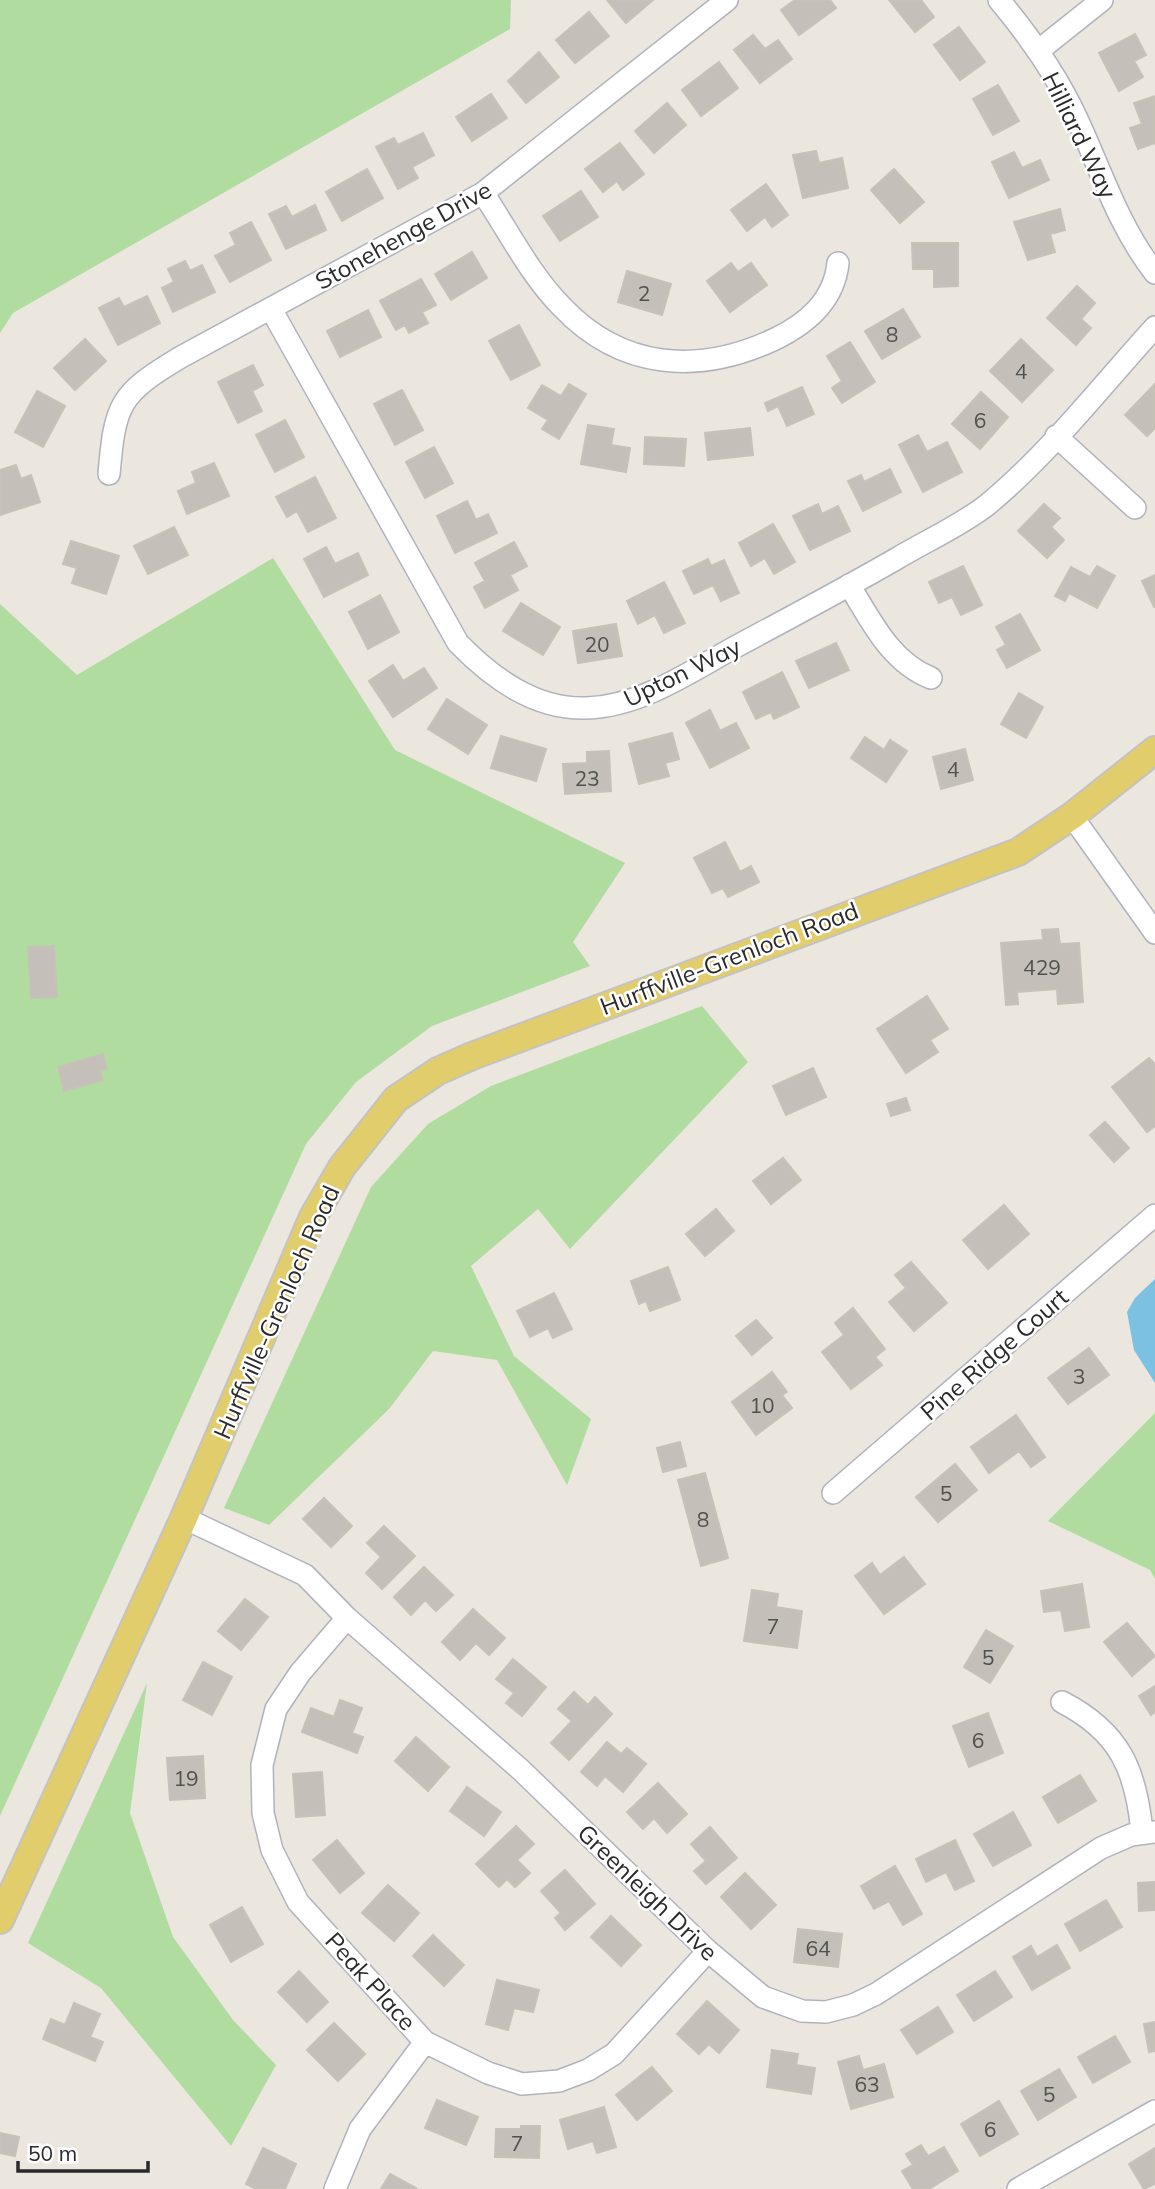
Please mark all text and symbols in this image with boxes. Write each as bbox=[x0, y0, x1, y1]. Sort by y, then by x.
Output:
street label: Hilliard Way bbox=[1036, 67, 1124, 203]
street label: Stonehenge Drive bbox=[310, 174, 496, 296]
house number: 2 bbox=[638, 280, 650, 306]
house number: 8 bbox=[886, 321, 898, 347]
house number: 4 bbox=[1015, 358, 1028, 384]
house number: 6 bbox=[974, 407, 986, 433]
house number: 20 bbox=[584, 631, 610, 657]
street label: Upton Way bbox=[619, 631, 746, 713]
house number: 4 bbox=[947, 756, 960, 782]
house number: 23 bbox=[574, 765, 600, 791]
street label: Hurffville-Grenloch Road bbox=[596, 895, 862, 1021]
house number: 429 bbox=[1023, 954, 1061, 980]
street label: Hurffville-Grenloch Road bbox=[206, 1181, 346, 1443]
street label: Pine Ridge Court bbox=[914, 1282, 1074, 1426]
house number: 3 bbox=[1073, 1363, 1085, 1389]
house number: 10 bbox=[749, 1392, 775, 1418]
house number: 5 bbox=[940, 1480, 952, 1506]
house number: 8 bbox=[697, 1506, 709, 1532]
house number: 7 bbox=[767, 1613, 779, 1639]
house number: 5 bbox=[982, 1644, 994, 1670]
house number: 6 bbox=[972, 1727, 984, 1753]
house number: 19 bbox=[173, 1765, 199, 1791]
street label: Greenleigh Drive bbox=[572, 1817, 724, 1967]
street label: Peak Place bbox=[319, 1926, 423, 2036]
house number: 64 bbox=[805, 1935, 831, 1961]
house number: 63 bbox=[854, 2071, 880, 2097]
house number: 5 bbox=[1043, 2081, 1055, 2107]
house number: 6 bbox=[984, 2116, 996, 2142]
scale bar bbox=[18, 2130, 147, 2174]
house number: 7 bbox=[511, 2130, 523, 2156]
text: 50 m bbox=[28, 2140, 77, 2166]

